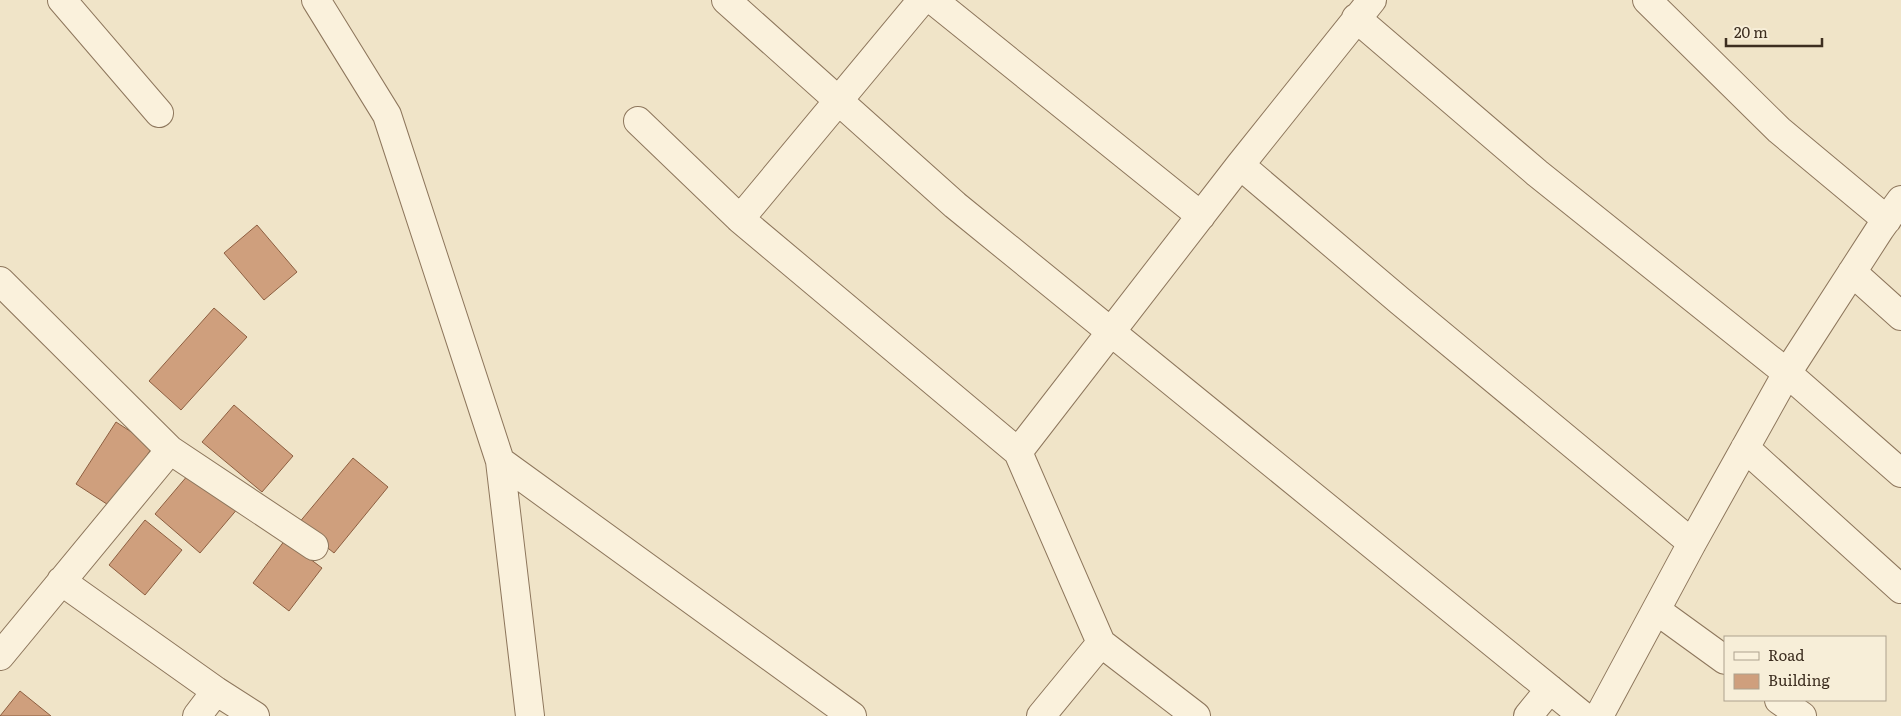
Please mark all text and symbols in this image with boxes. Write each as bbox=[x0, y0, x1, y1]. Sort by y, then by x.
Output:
scale bar bbox=[1726, 15, 1822, 47]
text: 20 m bbox=[1734, 20, 1768, 43]
legend bbox=[1724, 636, 1886, 701]
text: Road bbox=[1768, 643, 1804, 666]
text: Building bbox=[1768, 668, 1830, 691]

